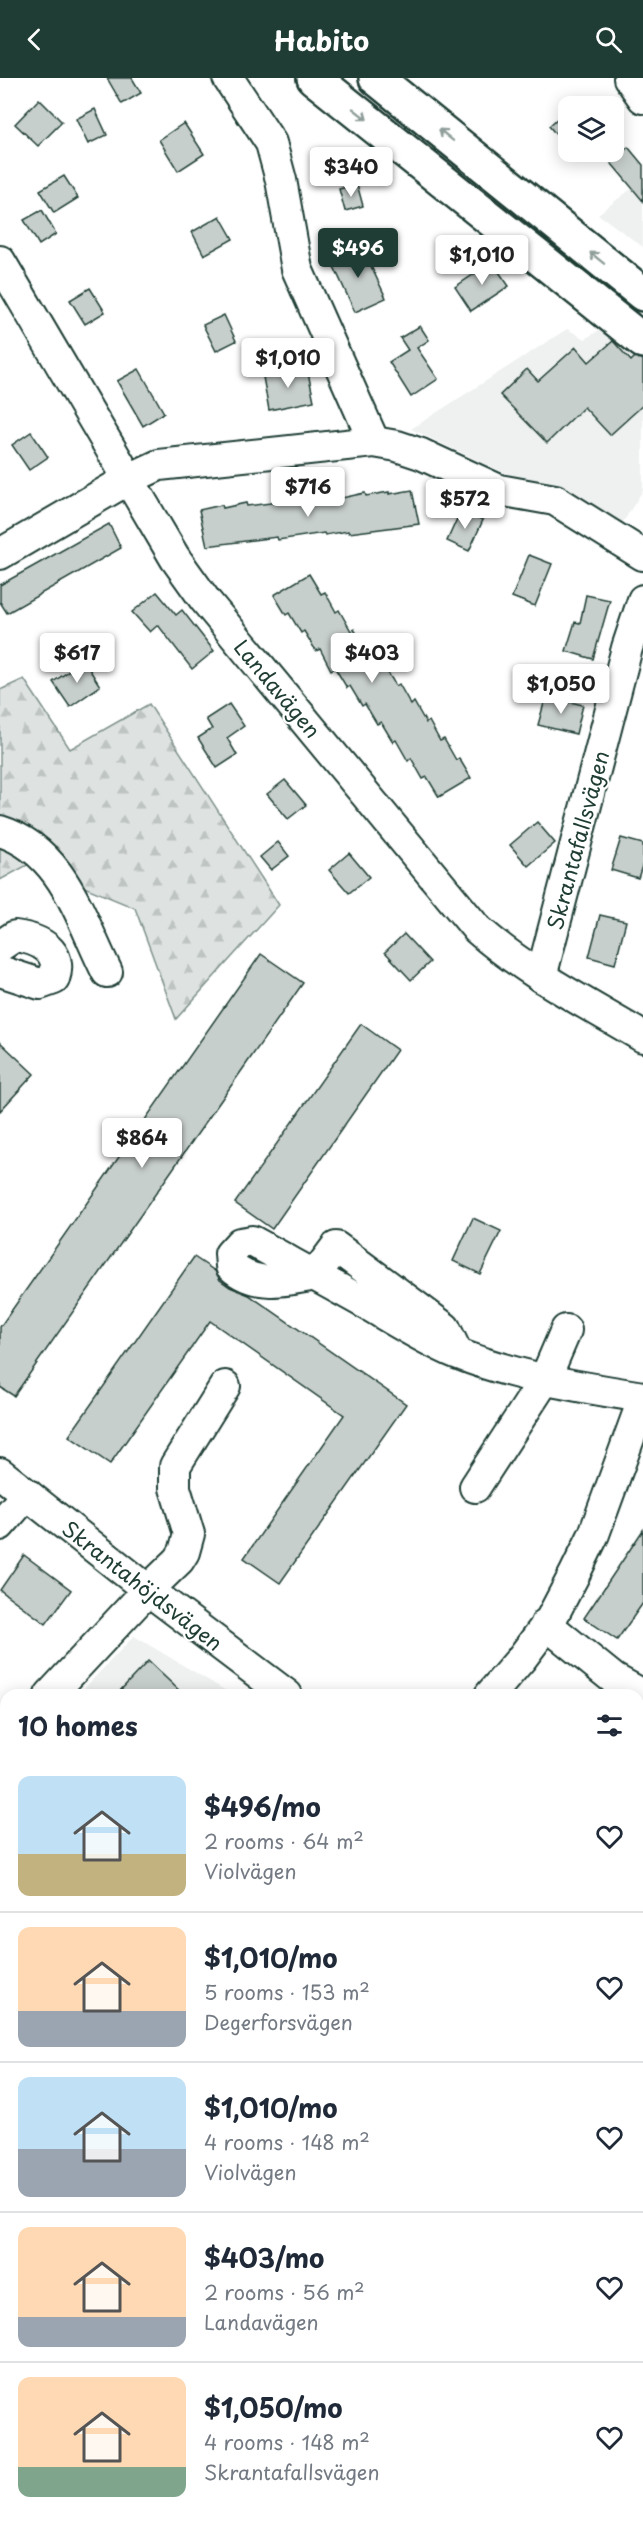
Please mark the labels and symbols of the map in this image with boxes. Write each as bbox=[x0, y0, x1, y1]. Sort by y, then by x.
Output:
one-way arrow bbox=[352, 108, 368, 121]
one-way arrow bbox=[439, 128, 454, 142]
pin: $340 bbox=[315, 147, 387, 198]
pin: $496 bbox=[322, 228, 394, 279]
pin: $1,010 bbox=[433, 235, 531, 286]
one-way arrow bbox=[590, 251, 606, 264]
pin: $1,010 bbox=[239, 338, 337, 389]
pin: $716 bbox=[272, 467, 344, 518]
pin: $572 bbox=[429, 479, 501, 530]
street label: Landavägen bbox=[227, 632, 329, 744]
pin: $617 bbox=[41, 633, 113, 684]
pin: $403 bbox=[336, 633, 408, 684]
pin: $1,050 bbox=[512, 664, 610, 715]
street label: Skrantafallsvägen bbox=[538, 747, 616, 933]
pin: $864 bbox=[106, 1118, 178, 1169]
street label: Skrantahöjdsvägen bbox=[56, 1512, 230, 1658]

